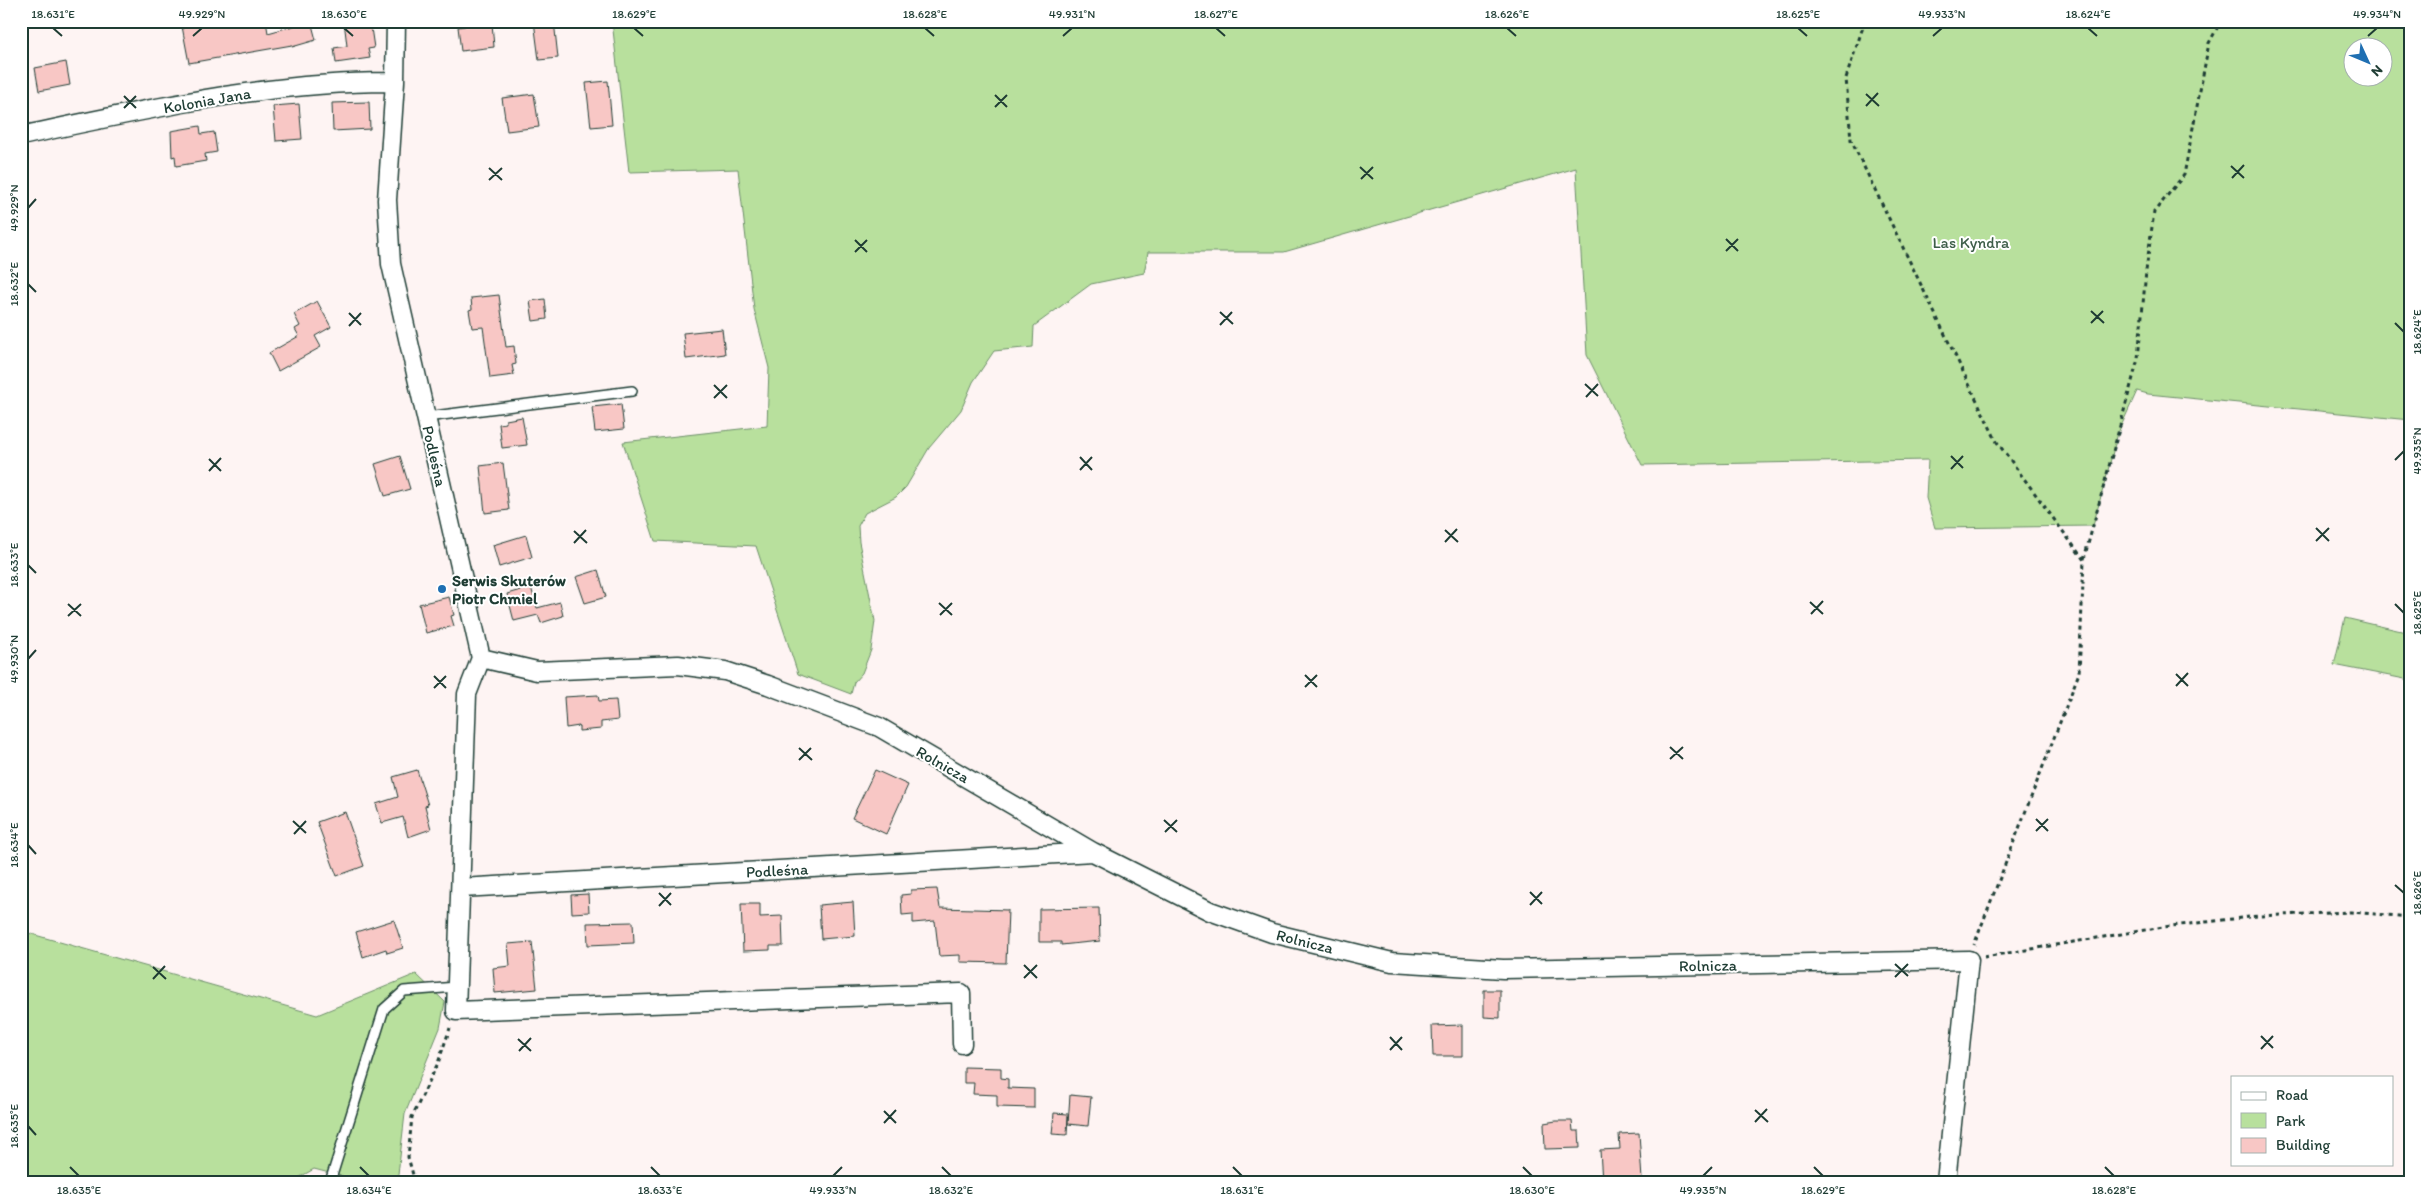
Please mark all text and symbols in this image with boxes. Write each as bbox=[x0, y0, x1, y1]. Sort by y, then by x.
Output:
text: 18.631°E bbox=[31, 7, 75, 21]
text: 49.929°N bbox=[179, 7, 225, 21]
text: 18.630°E bbox=[321, 7, 367, 21]
text: 18.629°E bbox=[612, 7, 656, 21]
text: 18.628°E bbox=[903, 7, 948, 21]
text: 49.931°N bbox=[1049, 7, 1095, 21]
text: 18.627°E bbox=[1194, 7, 1238, 21]
text: 18.626°E bbox=[1485, 7, 1530, 21]
text: 18.625°E bbox=[1776, 7, 1820, 21]
text: 49.933°N bbox=[1918, 7, 1966, 21]
text: 18.624°E bbox=[2065, 7, 2111, 21]
text: 49.934°N bbox=[2353, 7, 2401, 21]
north arrow bbox=[2344, 38, 2394, 88]
text: N bbox=[2368, 61, 2386, 80]
street label: Kolonia Jana bbox=[162, 83, 253, 118]
text: 49.929°N bbox=[7, 185, 21, 231]
park label: Las Kyndra bbox=[1933, 233, 2010, 252]
text: 18.632°E bbox=[7, 261, 21, 306]
text: 18.624°E bbox=[2410, 309, 2424, 355]
street label: Podleśna bbox=[418, 424, 451, 489]
text: 49.935°N bbox=[2410, 427, 2424, 475]
text: 18.633°E bbox=[7, 542, 21, 587]
place label: Serwis Skuterów Piotr Chmiel bbox=[452, 571, 566, 608]
marker: Serwis Skuterów Piotr Chmiel bbox=[436, 583, 448, 595]
text: 18.625°E bbox=[2410, 591, 2424, 635]
text: 49.930°N bbox=[7, 635, 21, 683]
street label: Rolnicza bbox=[913, 742, 973, 788]
text: 18.634°E bbox=[7, 822, 21, 868]
street label: Podleśna bbox=[745, 859, 809, 882]
text: 18.626°E bbox=[2410, 870, 2424, 915]
street label: Rolnicza bbox=[1274, 925, 1336, 958]
street label: Rolnicza bbox=[1679, 955, 1738, 976]
legend bbox=[2231, 1076, 2394, 1166]
text: Road bbox=[2276, 1086, 2309, 1104]
text: 18.635°E bbox=[7, 1103, 21, 1148]
text: Park bbox=[2276, 1112, 2306, 1130]
text: Building bbox=[2276, 1136, 2330, 1154]
text: 18.635°E bbox=[57, 1183, 102, 1197]
text: 18.634°E bbox=[346, 1183, 392, 1197]
text: 18.633°E bbox=[638, 1183, 683, 1197]
text: 49.933°N bbox=[809, 1183, 857, 1197]
text: 18.632°E bbox=[929, 1183, 974, 1197]
text: 18.631°E bbox=[1220, 1183, 1264, 1197]
text: 18.630°E bbox=[1509, 1183, 1555, 1197]
text: 49.935°N bbox=[1679, 1183, 1727, 1197]
text: 18.629°E bbox=[1801, 1183, 1845, 1197]
text: 18.628°E bbox=[2092, 1183, 2137, 1197]

